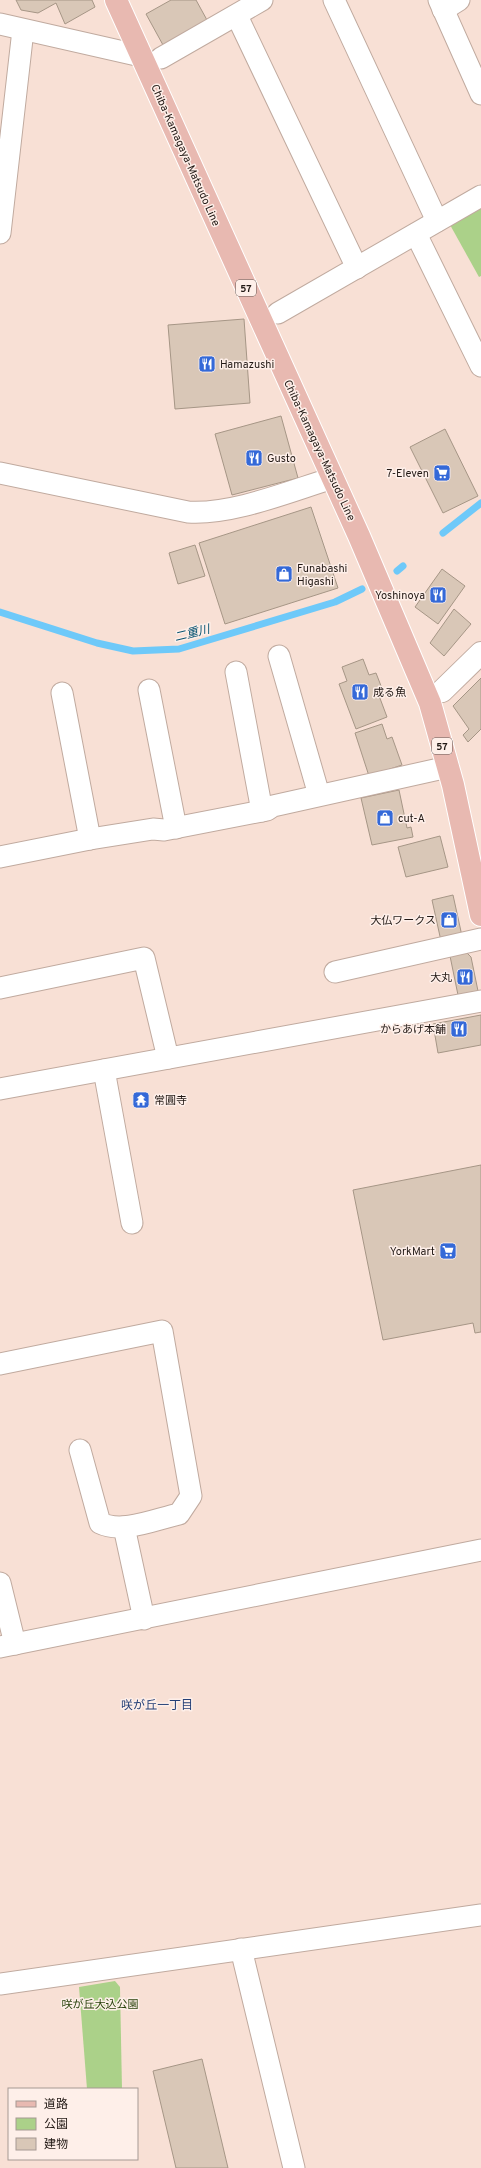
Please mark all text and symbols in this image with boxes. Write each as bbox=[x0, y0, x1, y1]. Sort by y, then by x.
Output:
street label: Chiba-Kamagaya-Matsudo Line bbox=[147, 82, 223, 229]
road number: 57 bbox=[236, 280, 256, 296]
restaurant icon: Hamazushi bbox=[197, 354, 217, 374]
place label: Hamazushi bbox=[220, 358, 274, 372]
street label: Chiba-Kamagaya-Matsudo Line bbox=[280, 378, 358, 523]
restaurant icon: Gusto bbox=[244, 448, 264, 468]
place label: Gusto bbox=[267, 452, 296, 466]
supermarket icon: 7-Eleven bbox=[432, 463, 452, 483]
place label: 7-Eleven bbox=[387, 467, 429, 481]
place label: Funabashi Higashi bbox=[297, 562, 347, 589]
shop icon: Funabashi Higashi bbox=[274, 564, 294, 584]
restaurant icon: Yoshinoya bbox=[428, 585, 448, 605]
place label: Yoshinoya bbox=[375, 589, 425, 603]
water label: 二重川 bbox=[173, 621, 214, 646]
restaurant icon: 成る魚 bbox=[350, 682, 370, 702]
place label: 成る魚 bbox=[373, 686, 406, 700]
road number: 57 bbox=[432, 738, 452, 754]
shop icon: cut-A bbox=[375, 808, 395, 828]
place label: cut-A bbox=[398, 812, 425, 826]
shop icon: 大仏ワークス bbox=[439, 910, 459, 930]
place label: 大仏ワークス bbox=[370, 914, 436, 928]
restaurant icon: 大丸 bbox=[455, 967, 475, 987]
place label: 大丸 bbox=[430, 971, 452, 985]
restaurant icon: からあげ本舗 bbox=[449, 1019, 469, 1039]
place label: からあげ本舗 bbox=[380, 1023, 446, 1037]
temple icon: 常圓寺 bbox=[131, 1090, 151, 1110]
place label: 常圓寺 bbox=[154, 1094, 187, 1108]
supermarket icon: YorkMart bbox=[438, 1241, 458, 1261]
place label: YorkMart bbox=[390, 1245, 435, 1259]
district label: 咲が丘一丁目 bbox=[121, 1698, 193, 1714]
park label: 咲が丘大込公園 bbox=[62, 1998, 139, 2012]
legend bbox=[8, 2088, 138, 2160]
text: 道路 bbox=[44, 2097, 68, 2113]
text: 公園 bbox=[44, 2117, 68, 2133]
text: 建物 bbox=[44, 2137, 68, 2153]

